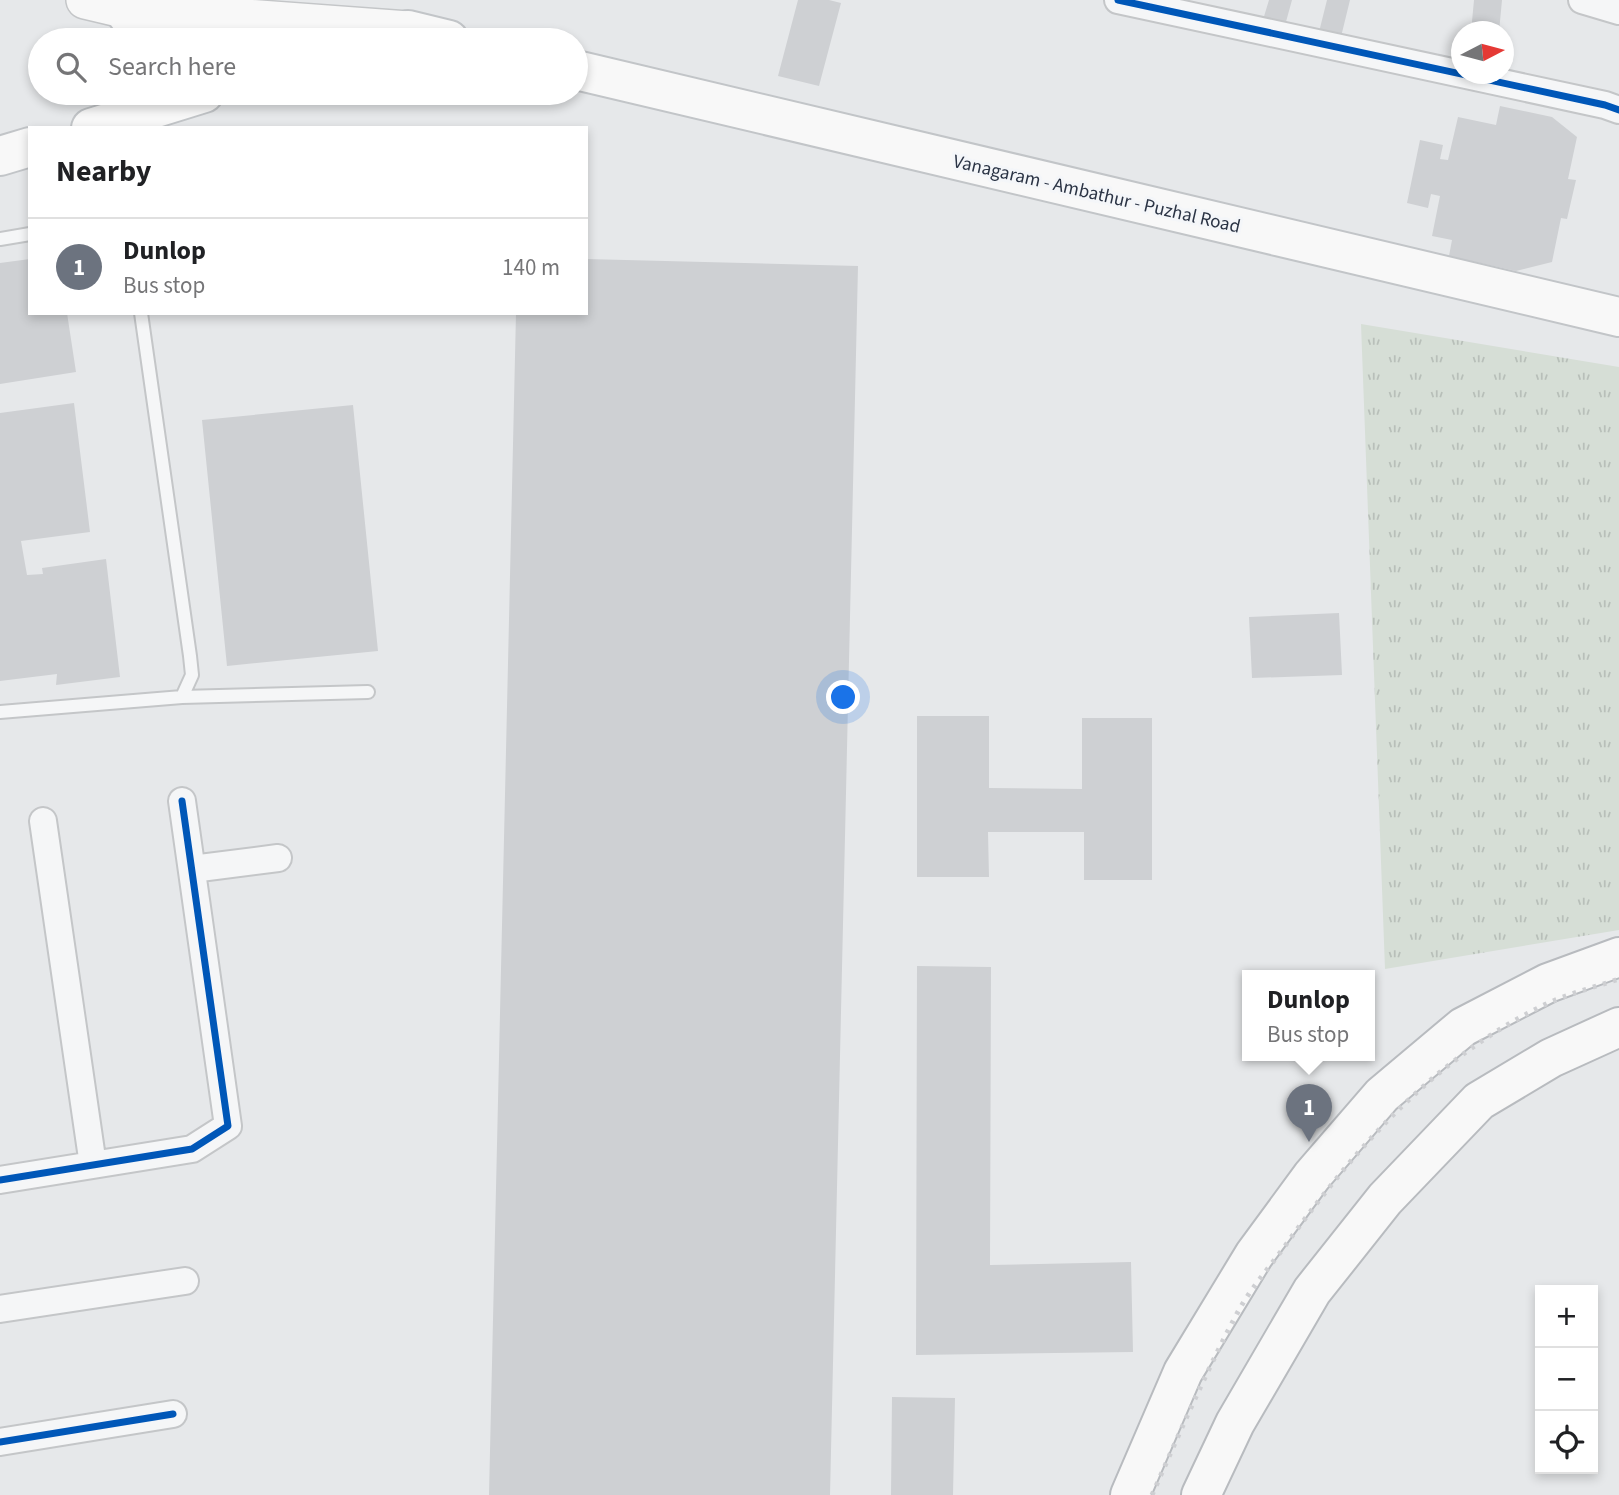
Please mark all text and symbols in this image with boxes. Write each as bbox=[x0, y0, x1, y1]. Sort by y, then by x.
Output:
north arrow bbox=[1451, 21, 1514, 84]
search box bbox=[28, 28, 588, 105]
icon: search bbox=[52, 48, 90, 86]
text: Search here bbox=[108, 48, 236, 85]
street label: Vanagaram - Ambathur - Puzhal Road bbox=[950, 148, 1243, 241]
text: Nearby bbox=[56, 150, 151, 193]
text: Dunlop bbox=[123, 232, 206, 269]
text: 1 bbox=[73, 251, 85, 284]
text: 140 m bbox=[502, 251, 560, 284]
text: Bus stop bbox=[123, 269, 205, 302]
your location bbox=[826, 680, 860, 714]
popup bbox=[1242, 970, 1375, 1061]
text: Dunlop bbox=[1267, 981, 1350, 1018]
text: Bus stop bbox=[1267, 1018, 1349, 1051]
pin: 1 bbox=[1286, 1084, 1332, 1142]
map controls bbox=[1535, 1285, 1598, 1474]
button: + bbox=[1535, 1285, 1598, 1348]
button: − bbox=[1535, 1348, 1598, 1411]
button: locate bbox=[1535, 1411, 1598, 1474]

